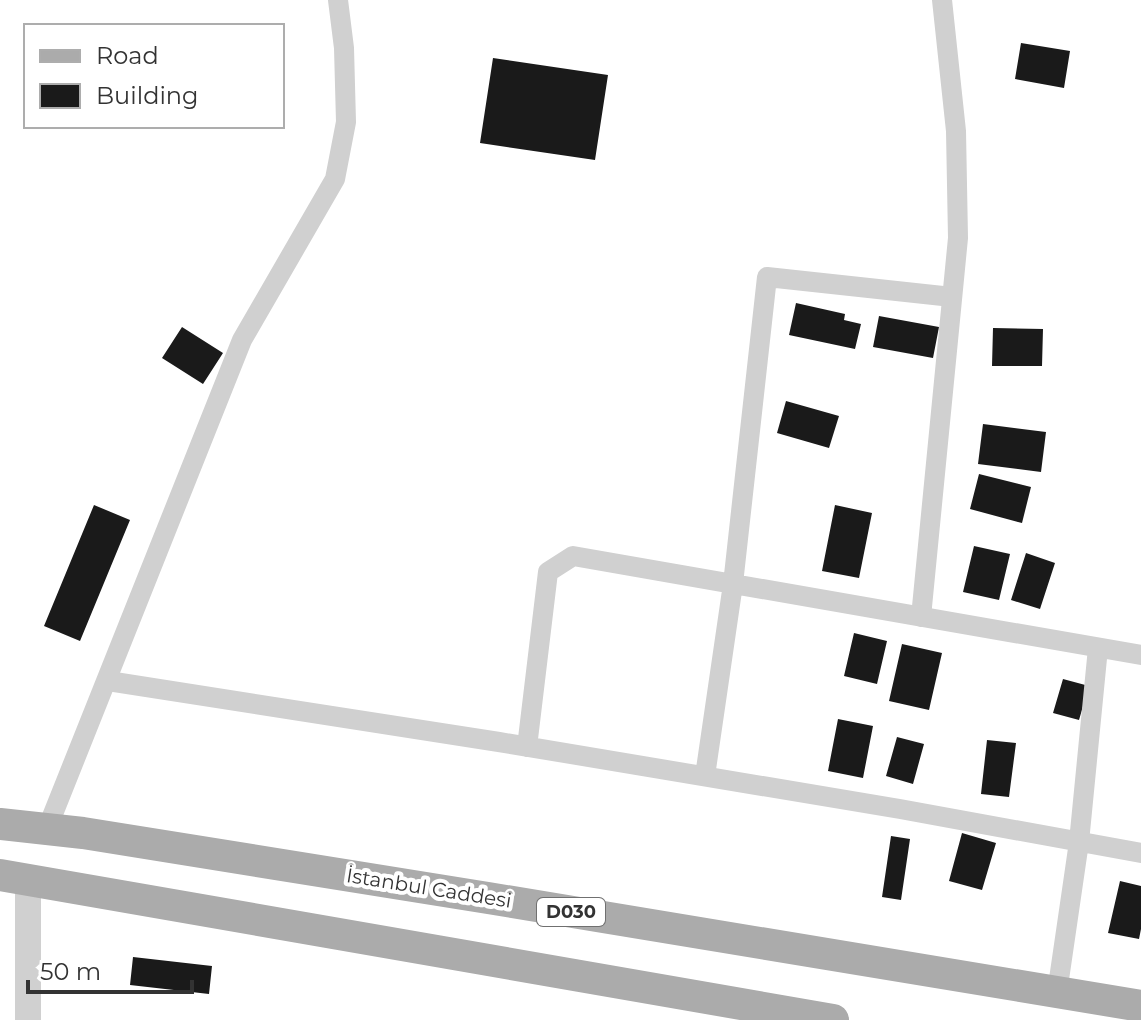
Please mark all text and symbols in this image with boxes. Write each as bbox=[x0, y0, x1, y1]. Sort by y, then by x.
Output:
legend bbox=[24, 24, 284, 128]
text: Road bbox=[96, 41, 159, 70]
text: Building bbox=[96, 81, 199, 110]
street label: İstanbul Caddesi bbox=[345, 863, 513, 913]
road number: D030 bbox=[537, 898, 605, 926]
scale bar bbox=[28, 944, 192, 994]
text: 50 m bbox=[40, 957, 101, 986]

